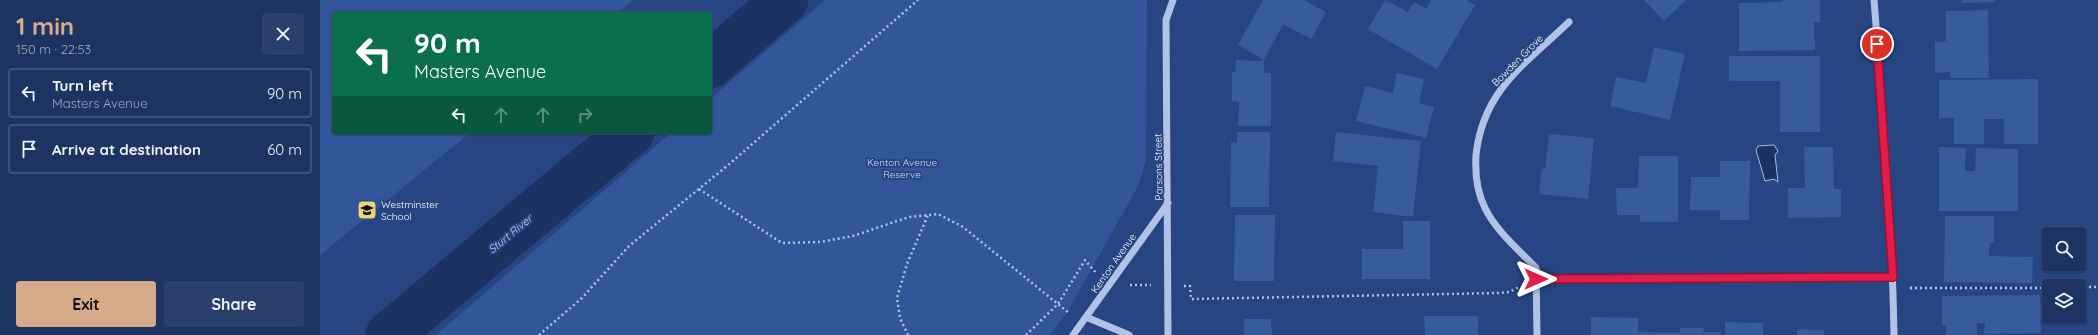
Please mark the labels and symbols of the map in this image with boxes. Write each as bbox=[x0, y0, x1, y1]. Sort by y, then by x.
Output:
pin bbox=[1860, 27, 1894, 61]
street label: Bowden Grove bbox=[1489, 32, 1546, 89]
street label: Parsons Street bbox=[1151, 133, 1166, 201]
park label: Kenton Avenue Reserve bbox=[867, 156, 937, 181]
place label: Westminster School bbox=[381, 198, 439, 223]
school or university icon: Westminster School bbox=[356, 199, 378, 221]
water label: Sturt River bbox=[485, 210, 536, 256]
street label: Kenton Avenue bbox=[1088, 231, 1139, 296]
position arrow bbox=[1515, 258, 1557, 300]

